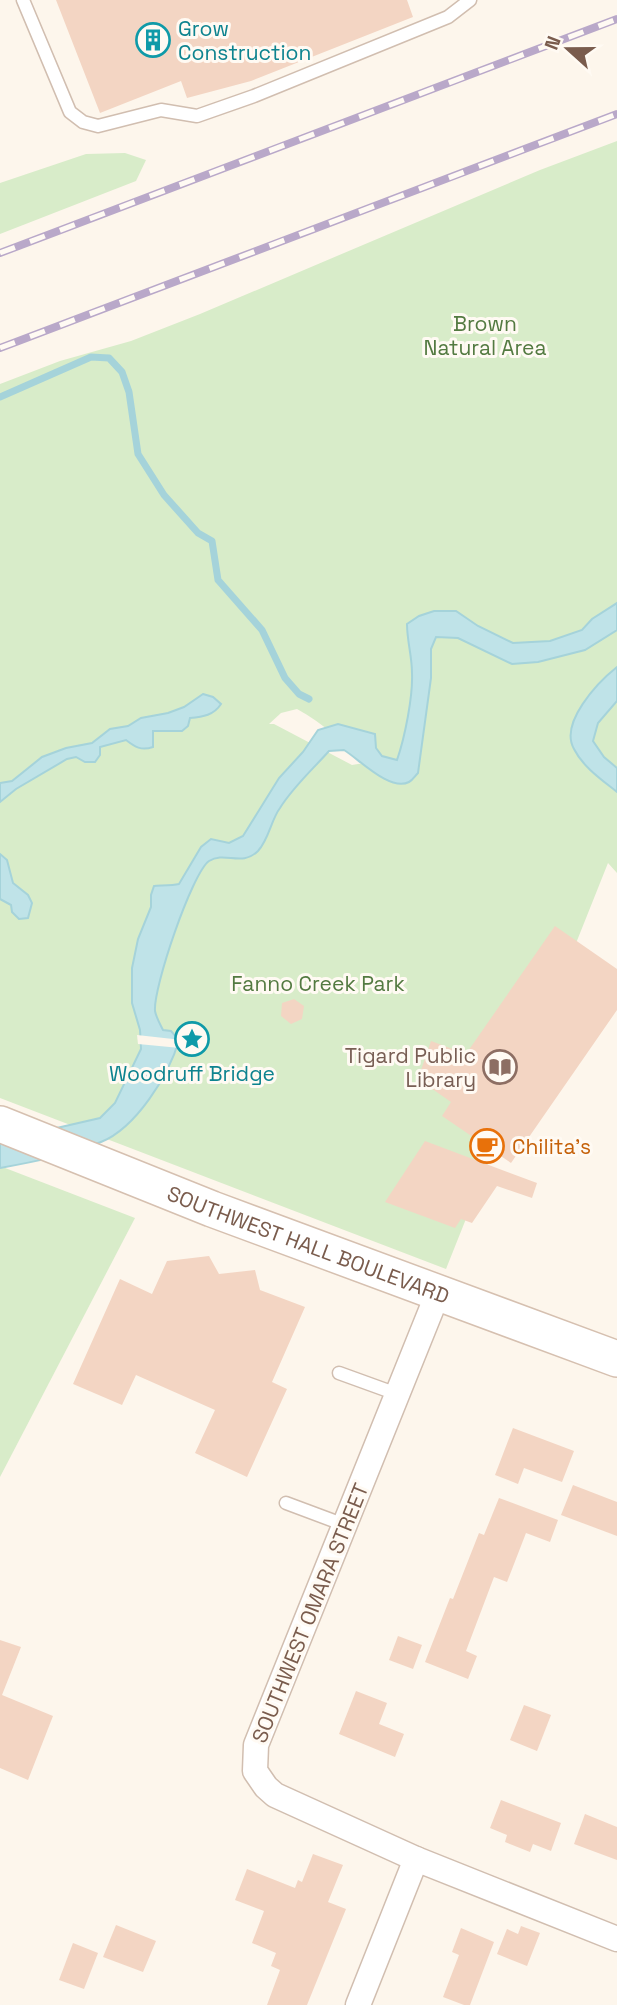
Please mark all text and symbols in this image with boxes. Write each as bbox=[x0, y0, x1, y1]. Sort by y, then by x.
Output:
north arrow bbox=[533, 14, 603, 84]
place label: Grow Construction bbox=[178, 15, 311, 66]
building icon: Grow Construction bbox=[134, 21, 172, 59]
text: N bbox=[539, 33, 567, 54]
park label: Brown Natural Area bbox=[423, 310, 547, 361]
park label: Fanno Creek Park bbox=[231, 970, 405, 997]
place icon: Woodruff Bridge bbox=[173, 1020, 211, 1058]
place label: Tigard Public Library bbox=[345, 1042, 476, 1093]
library icon: Tigard Public Library bbox=[481, 1048, 519, 1086]
place label: Woodruff Bridge bbox=[109, 1060, 275, 1087]
cafe icon: Chilita's bbox=[468, 1127, 506, 1165]
place label: Chilita's bbox=[512, 1133, 591, 1160]
street label: SOUTHWEST HALL BOULEVARD bbox=[163, 1179, 453, 1309]
street label: SOUTHWEST OMARA STREET bbox=[245, 1479, 375, 1747]

